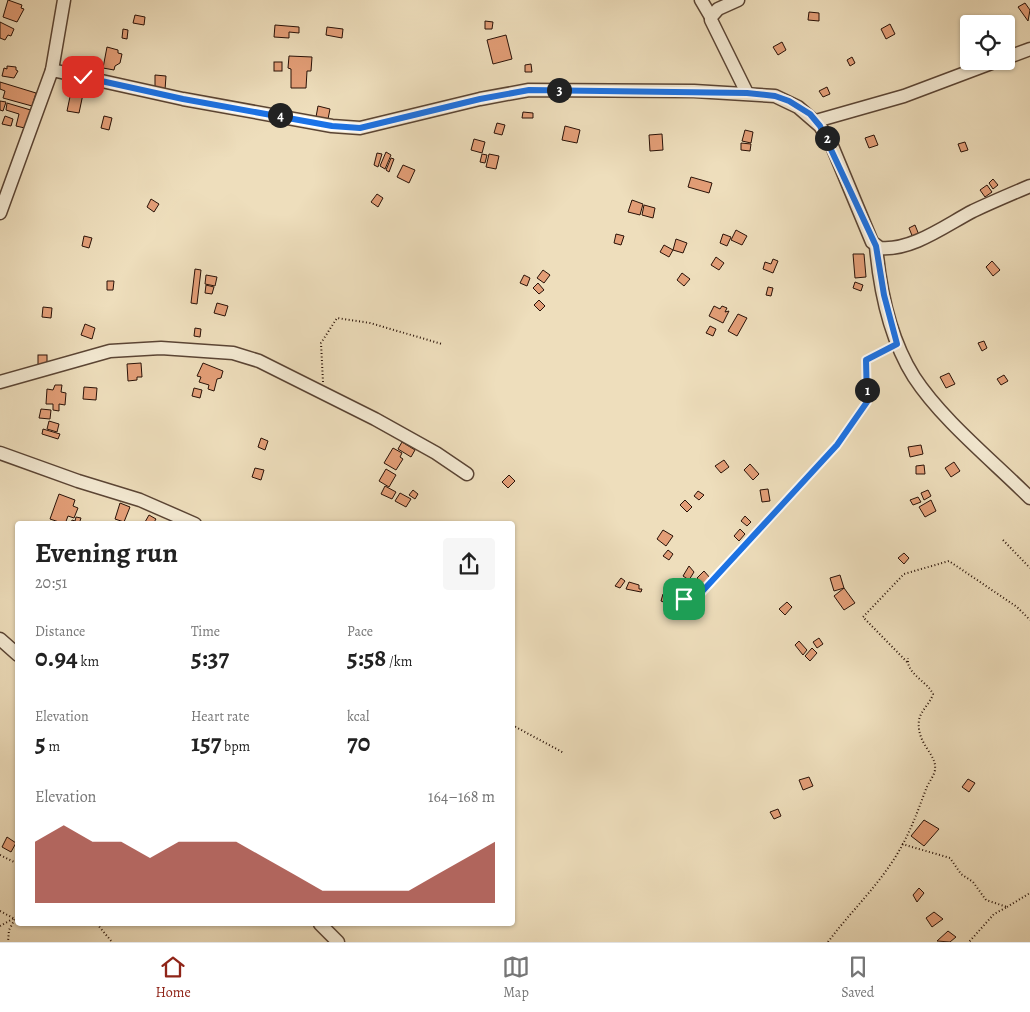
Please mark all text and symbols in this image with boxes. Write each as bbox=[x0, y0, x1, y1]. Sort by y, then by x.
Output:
map controls bbox=[960, 15, 1015, 70]
button: locate bbox=[960, 15, 1015, 70]
pin bbox=[62, 56, 104, 98]
icon: check bbox=[69, 63, 97, 91]
pin: 3 bbox=[546, 78, 572, 102]
text: 3 bbox=[556, 81, 563, 100]
pin: 4 bbox=[268, 102, 292, 128]
text: 4 bbox=[277, 106, 284, 125]
pin: 2 bbox=[814, 126, 840, 150]
text: 2 bbox=[824, 129, 831, 148]
pin: 1 bbox=[854, 378, 880, 402]
text: 1 bbox=[865, 381, 870, 400]
text: Evening run bbox=[35, 534, 178, 572]
button: share bbox=[443, 538, 495, 590]
text: 20:51 bbox=[35, 572, 67, 594]
pin bbox=[663, 578, 705, 620]
icon: arrive bbox=[670, 585, 698, 613]
text: Distance bbox=[35, 622, 85, 641]
text: Time bbox=[191, 622, 220, 641]
text: Pace bbox=[347, 622, 373, 641]
text: 0.94 bbox=[35, 641, 78, 675]
text: 5:37 bbox=[191, 641, 229, 675]
text: 5:58 bbox=[347, 641, 386, 675]
text: km bbox=[78, 652, 99, 671]
text: /km bbox=[386, 652, 412, 671]
text: Elevation bbox=[35, 707, 89, 726]
text: Heart rate bbox=[191, 707, 249, 726]
text: kcal bbox=[347, 707, 369, 726]
text: 5 bbox=[35, 726, 46, 760]
text: 157 bbox=[191, 726, 221, 760]
text: 70 bbox=[347, 726, 370, 760]
text: m bbox=[46, 737, 60, 756]
text: bpm bbox=[221, 737, 250, 756]
text: Elevation bbox=[35, 786, 96, 808]
text: 164–168 m bbox=[428, 786, 495, 808]
tab: Home bbox=[156, 953, 191, 1002]
tab: Map bbox=[502, 953, 530, 1002]
tab: Saved bbox=[841, 953, 874, 1002]

